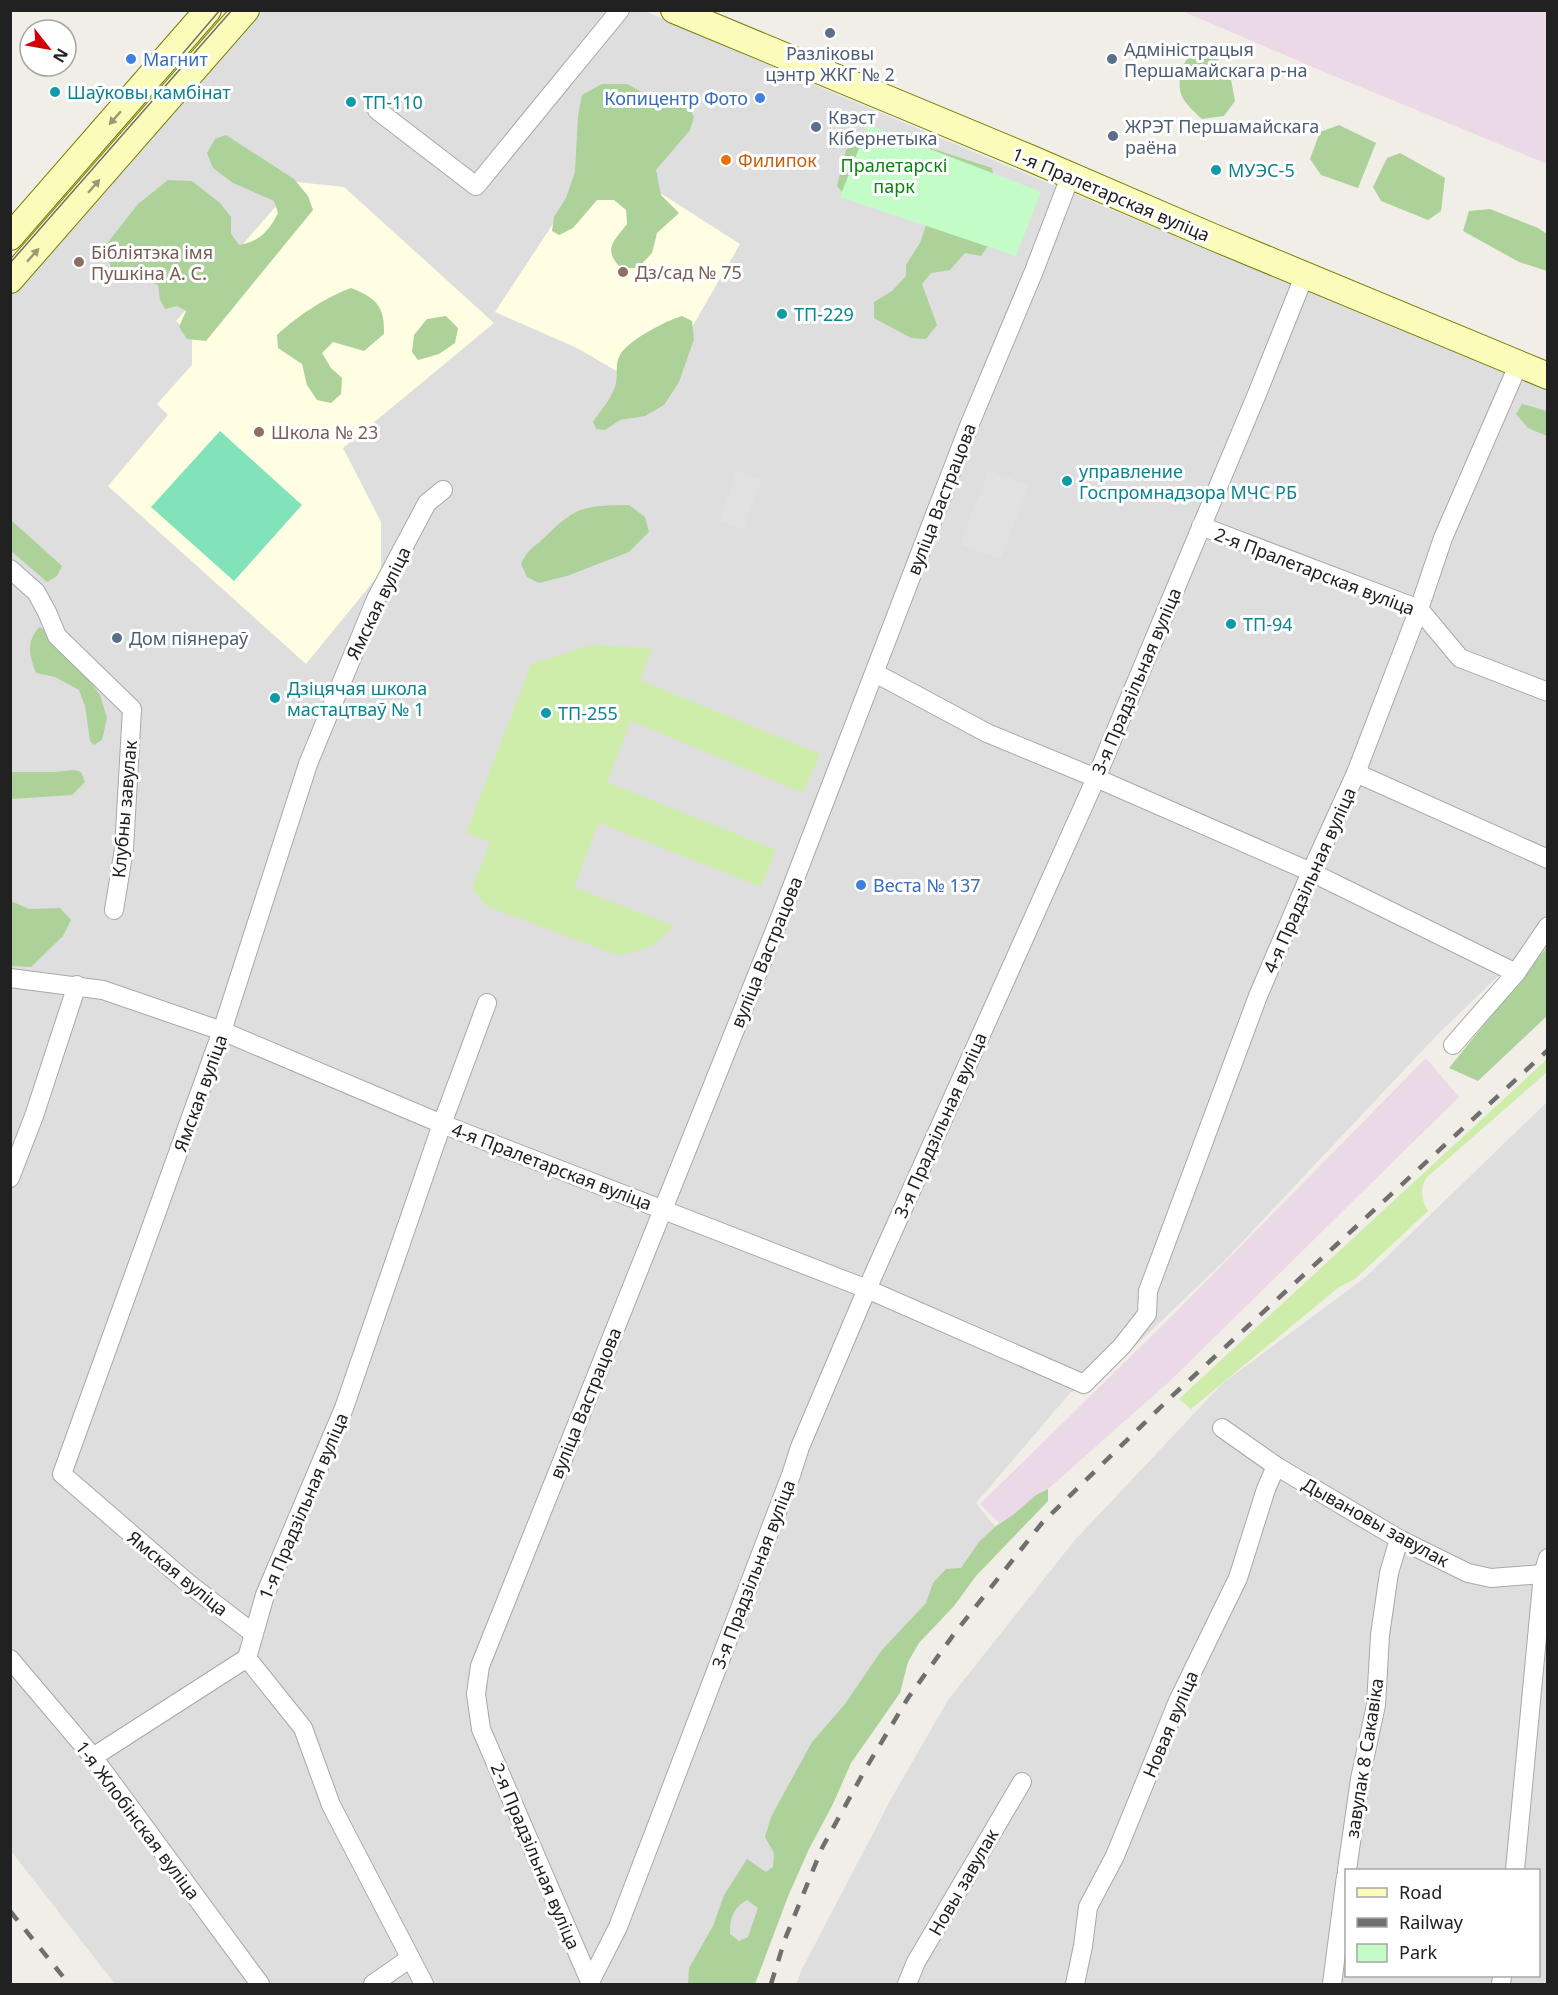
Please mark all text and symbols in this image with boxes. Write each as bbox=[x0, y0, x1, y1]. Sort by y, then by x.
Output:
north arrow bbox=[18, 18, 78, 78]
marker: Разліковы цэнтр ЖКГ № 2 bbox=[823, 26, 837, 40]
place label: Адміністрацыя Першамайскага р-на bbox=[1124, 37, 1308, 82]
place label: Разліковы цэнтр ЖКГ № 2 bbox=[765, 41, 895, 86]
text: N bbox=[48, 44, 74, 67]
place label: Магнит bbox=[143, 47, 208, 71]
marker: Магнит bbox=[124, 52, 138, 66]
marker: Адміністрацыя Першамайскага р-на bbox=[1105, 52, 1119, 66]
place label: Шаўковы камбінат bbox=[67, 80, 231, 104]
marker: Шаўковы камбінат bbox=[48, 85, 62, 99]
place label: Копицентр Фото bbox=[604, 86, 748, 110]
place label: ТП-110 bbox=[363, 90, 423, 114]
marker: Копицентр Фото bbox=[753, 91, 767, 105]
marker: ТП-110 bbox=[344, 95, 358, 109]
place label: Квэст Кібернетыка bbox=[828, 105, 938, 150]
one-way arrow bbox=[109, 110, 122, 125]
place label: ЖРЭТ Першамайскага раёна bbox=[1125, 114, 1319, 159]
marker: Квэст Кібернетыка bbox=[809, 120, 823, 134]
marker: ЖРЭТ Першамайскага раёна bbox=[1106, 129, 1120, 143]
street label: 1-я Пралетарская вуліца bbox=[1008, 141, 1214, 247]
place label: Филипок bbox=[738, 148, 817, 172]
marker: Филипок bbox=[719, 153, 733, 167]
park label: Пралетарскі парк bbox=[841, 153, 947, 198]
place label: МУЭС-5 bbox=[1228, 158, 1295, 182]
marker: МУЭС-5 bbox=[1209, 163, 1223, 177]
one-way arrow bbox=[87, 179, 100, 194]
place label: Бібліятэка імя Пушкіна А. С. bbox=[91, 240, 213, 285]
one-way arrow bbox=[26, 248, 39, 263]
marker: Бібліятэка імя Пушкіна А. С. bbox=[72, 255, 86, 269]
place label: Дз/сад № 75 bbox=[635, 260, 742, 284]
marker: Дз/сад № 75 bbox=[616, 265, 630, 279]
place label: ТП-229 bbox=[794, 302, 854, 326]
marker: ТП-229 bbox=[775, 307, 789, 321]
place label: Школа № 23 bbox=[271, 420, 378, 444]
street label: вуліца Вастрацова bbox=[901, 420, 981, 578]
marker: Школа № 23 bbox=[252, 425, 266, 439]
place label: управление Госпромнадзора МЧС РБ bbox=[1079, 459, 1297, 504]
marker: управление Госпромнадзора МЧС РБ bbox=[1060, 474, 1074, 488]
street label: 2-я Пралетарская вуліца bbox=[1211, 522, 1419, 620]
street label: Ямская вуліца bbox=[340, 542, 416, 664]
street label: 3-я Прадзільная вуліца bbox=[1086, 584, 1186, 778]
place label: ТП-94 bbox=[1243, 612, 1293, 636]
marker: ТП-94 bbox=[1224, 617, 1238, 631]
place label: Дом піянераў bbox=[129, 626, 249, 650]
marker: Дом піянераў bbox=[110, 631, 124, 645]
place label: Дзіцячая школа мастацтваў № 1 bbox=[287, 676, 427, 721]
marker: Дзіцячая школа мастацтваў № 1 bbox=[268, 691, 282, 705]
place label: ТП-255 bbox=[558, 701, 618, 725]
marker: ТП-255 bbox=[539, 706, 553, 720]
street label: Клубны завулак bbox=[106, 739, 142, 879]
street label: 4-я Прадзільная вуліца bbox=[1257, 783, 1361, 977]
street label: вуліца Вастрацова bbox=[725, 873, 807, 1031]
place label: Веста № 137 bbox=[873, 873, 980, 897]
marker: Веста № 137 bbox=[854, 878, 868, 892]
street label: 3-я Прадзільная вуліца bbox=[888, 1028, 992, 1222]
street label: Ямская вуліца bbox=[168, 1031, 232, 1155]
street label: 4-я Пралетарская вуліца bbox=[448, 1117, 656, 1215]
street label: вуліца Вастрацова bbox=[544, 1324, 626, 1482]
street label: 1-я Прадзільная вуліца bbox=[253, 1409, 353, 1603]
street label: Дывановы завулак bbox=[1298, 1472, 1454, 1573]
street label: 3-я Прадзільная вуліца bbox=[706, 1476, 800, 1672]
street label: Ямская вуліца bbox=[123, 1525, 233, 1621]
street label: Новая вуліца bbox=[1137, 1667, 1203, 1781]
street label: завулак 8 Сакавіка bbox=[1340, 1676, 1388, 1840]
street label: 1-я Жлобінская вуліца bbox=[70, 1736, 206, 1904]
street label: 2-я Прадзільная вуліца bbox=[486, 1759, 586, 1953]
street label: Новы завулак bbox=[923, 1824, 1004, 1940]
legend bbox=[1345, 1869, 1540, 1977]
text: Road bbox=[1399, 1880, 1442, 1904]
text: Railway bbox=[1399, 1910, 1464, 1934]
text: Park bbox=[1399, 1940, 1437, 1964]

